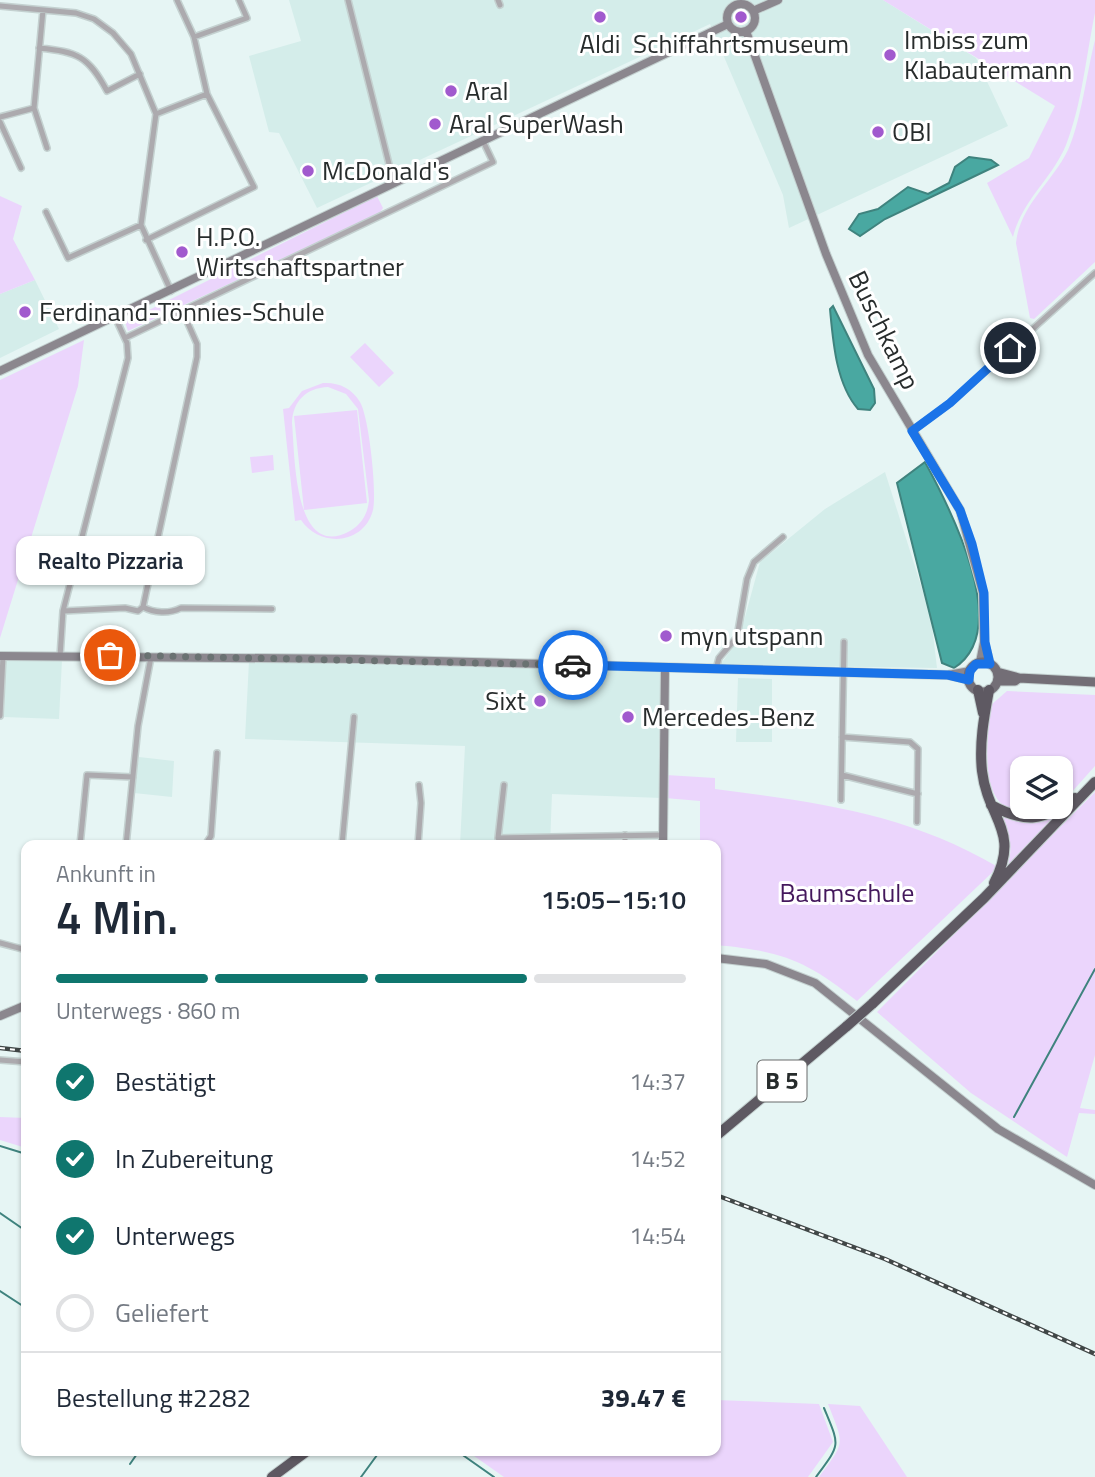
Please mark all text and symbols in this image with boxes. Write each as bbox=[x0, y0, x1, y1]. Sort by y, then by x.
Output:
marker: Aldi bbox=[592, 9, 608, 25]
marker: Schiffahrtsmuseum bbox=[733, 9, 749, 25]
place label: Imbiss zum Klabautermann bbox=[904, 20, 1072, 89]
place label: Aldi bbox=[580, 24, 620, 63]
place label: Schiffahrtsmuseum bbox=[633, 24, 849, 63]
marker: Imbiss zum Klabautermann bbox=[882, 47, 898, 63]
place label: Aral bbox=[465, 71, 509, 110]
marker: Aral bbox=[443, 83, 459, 99]
place label: Aral SuperWash bbox=[449, 104, 624, 143]
place label: OBI bbox=[892, 112, 932, 151]
marker: Aral SuperWash bbox=[427, 116, 443, 132]
marker: OBI bbox=[870, 124, 886, 140]
place label: McDonald's bbox=[322, 151, 450, 190]
marker: McDonald's bbox=[300, 163, 316, 179]
place label: H.P.O. Wirtschaftspartner bbox=[196, 217, 404, 286]
marker: H.P.O. Wirtschaftspartner bbox=[174, 244, 190, 260]
street label: Buschkamp bbox=[839, 264, 930, 396]
place label: Ferdinand-Tönnies-Schule bbox=[39, 292, 325, 331]
marker: Ferdinand-Tönnies-Schule bbox=[17, 304, 33, 320]
pin bbox=[980, 318, 1040, 378]
icon: home bbox=[991, 329, 1029, 367]
callout: Realto Pizzaria bbox=[15, 536, 204, 585]
text: Realto Pizzaria bbox=[38, 543, 183, 578]
place label: myn utspann bbox=[680, 616, 824, 655]
pin bbox=[80, 625, 140, 685]
marker: myn utspann bbox=[658, 628, 674, 644]
courier bbox=[538, 630, 608, 700]
icon: bag bbox=[91, 636, 129, 674]
icon: car bbox=[554, 646, 592, 684]
place label: Sixt bbox=[485, 681, 526, 720]
marker: Sixt bbox=[532, 693, 548, 709]
place label: Mercedes-Benz bbox=[642, 697, 815, 736]
marker: Mercedes-Benz bbox=[620, 709, 636, 725]
map controls bbox=[1010, 756, 1073, 819]
button: layers bbox=[1010, 756, 1073, 819]
text: Ankunft in bbox=[56, 856, 156, 891]
park label: Baumschule bbox=[780, 873, 914, 912]
text: 15:05–15:10 bbox=[541, 880, 686, 919]
text: 4 Min. bbox=[56, 882, 178, 952]
text: Unterwegs · 860 m bbox=[56, 993, 240, 1028]
road number: B 5 bbox=[758, 1060, 806, 1101]
text: Bestätigt bbox=[115, 1062, 216, 1101]
icon: check bbox=[56, 1063, 94, 1101]
text: 14:37 bbox=[629, 1064, 686, 1099]
text: In Zubereitung bbox=[115, 1139, 273, 1178]
icon: check bbox=[56, 1140, 94, 1178]
text: 14:52 bbox=[629, 1141, 686, 1176]
text: Unterwegs bbox=[115, 1216, 235, 1255]
icon: check bbox=[56, 1217, 94, 1255]
text: 14:54 bbox=[629, 1218, 686, 1253]
text: Geliefert bbox=[115, 1293, 209, 1332]
text: Bestellung #2282 bbox=[56, 1378, 251, 1417]
text: 39.47 € bbox=[601, 1378, 686, 1417]

